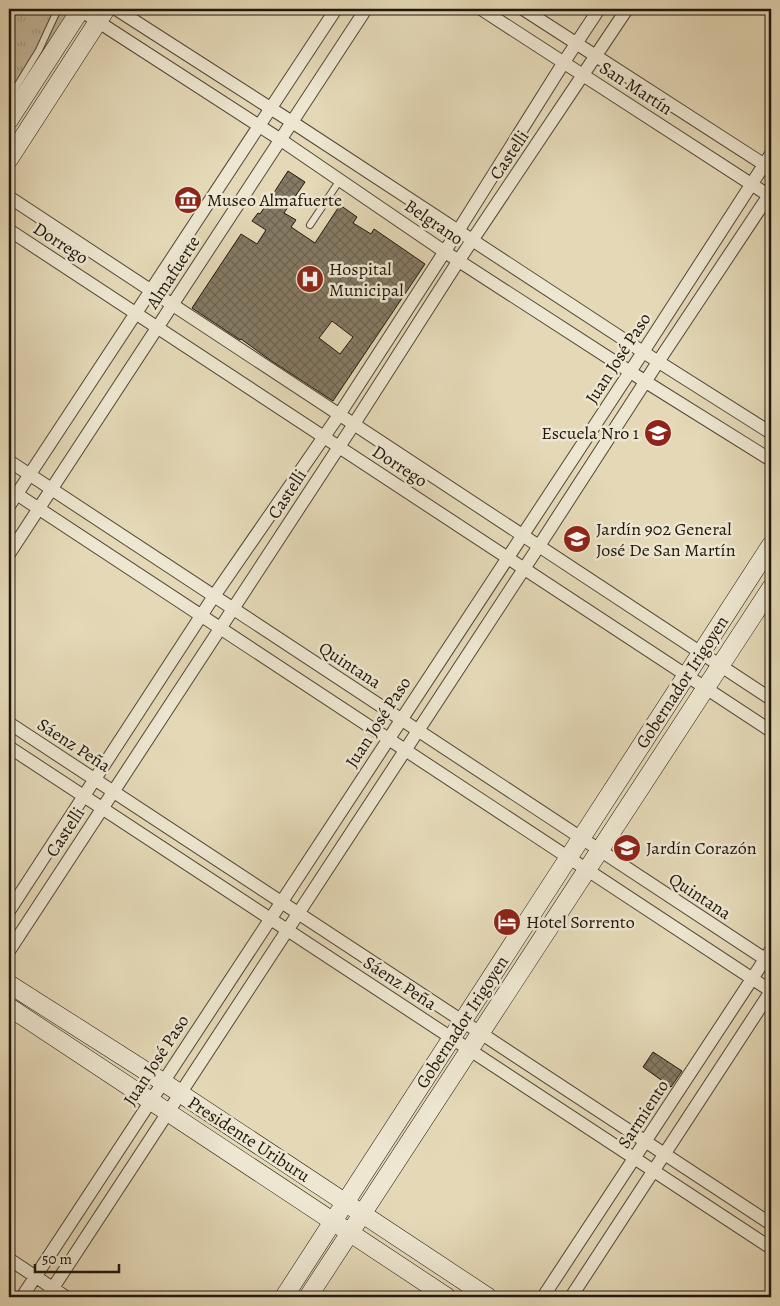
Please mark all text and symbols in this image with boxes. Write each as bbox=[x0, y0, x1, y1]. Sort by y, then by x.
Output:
street label: San Martín bbox=[595, 56, 677, 121]
street label: Castelli bbox=[484, 126, 534, 184]
museum icon: Museo Almafuerte bbox=[173, 185, 203, 215]
place label: Museo Almafuerte bbox=[207, 188, 342, 212]
street label: Belgrano bbox=[400, 194, 468, 250]
street label: Dorrego bbox=[29, 216, 93, 270]
street label: Almafuerte bbox=[140, 231, 206, 314]
place label: Hospital Municipal bbox=[329, 257, 404, 302]
hospital icon: Hospital Municipal bbox=[295, 264, 325, 294]
street label: Juan José Paso bbox=[580, 308, 656, 408]
school or university icon: Escuela Nro 1 bbox=[643, 418, 673, 448]
place label: Escuela Nro 1 bbox=[541, 421, 639, 445]
street label: Dorrego bbox=[368, 439, 432, 493]
street label: Castelli bbox=[262, 464, 312, 524]
place label: Jardín 902 General José De San Martín bbox=[596, 517, 736, 562]
school or university icon: Jardín 902 General José De San Martín bbox=[562, 524, 592, 554]
street label: Gobernador Irigoyen bbox=[630, 611, 734, 753]
street label: Quintana bbox=[314, 636, 386, 694]
street label: Juan José Paso bbox=[340, 672, 416, 772]
street label: Sáenz Peña bbox=[33, 712, 116, 778]
street label: Castelli bbox=[40, 802, 90, 862]
school or university icon: Jardín Corazón bbox=[612, 833, 642, 863]
place label: Jardín Corazón bbox=[646, 836, 757, 860]
street label: Quintana bbox=[664, 867, 736, 925]
hotel icon: Hotel Sorrento bbox=[492, 907, 522, 937]
place label: Hotel Sorrento bbox=[526, 910, 635, 934]
street label: Sáenz Peña bbox=[359, 950, 442, 1016]
street label: Gobernador Irigoyen bbox=[410, 951, 514, 1093]
street label: Juan José Paso bbox=[118, 1010, 194, 1110]
street label: Sarmiento bbox=[612, 1075, 674, 1153]
street label: Presidente Uriburu bbox=[183, 1090, 315, 1188]
scale bar bbox=[35, 1241, 119, 1273]
text: 50 m bbox=[42, 1249, 72, 1269]

